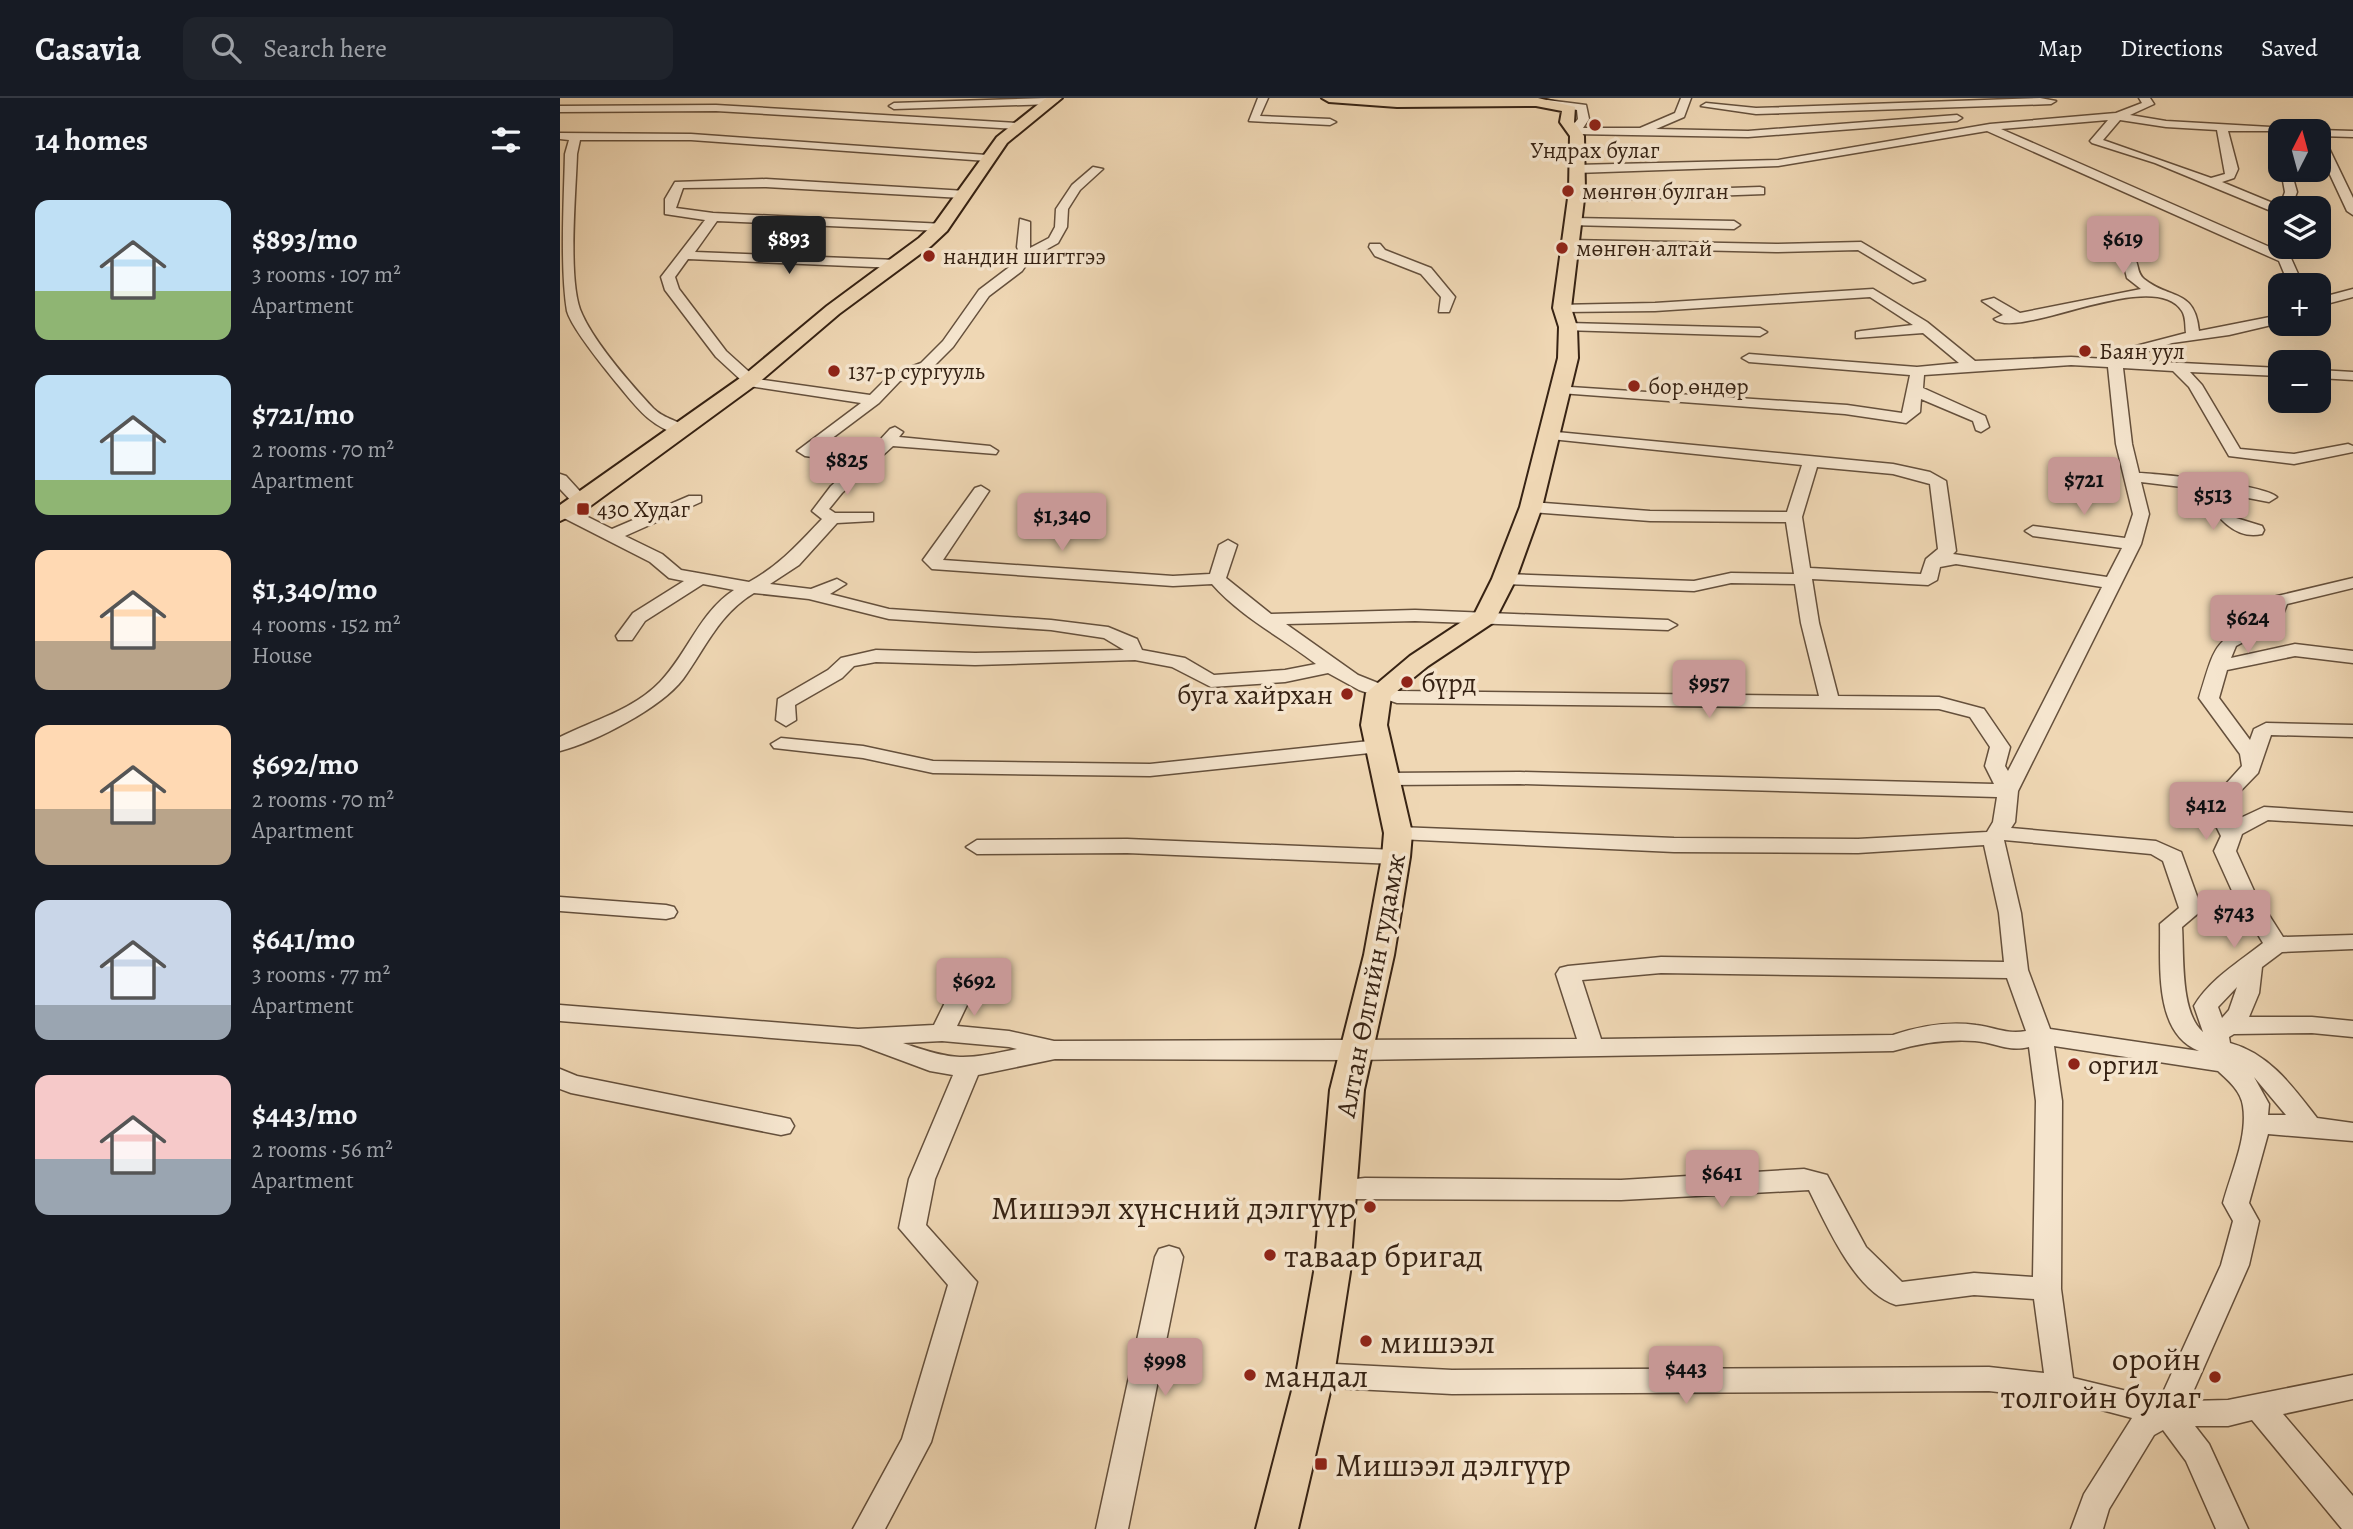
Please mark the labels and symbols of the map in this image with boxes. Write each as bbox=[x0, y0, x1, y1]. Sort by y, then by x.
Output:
marker: Ундрах булаг bbox=[1587, 117, 1603, 133]
north arrow bbox=[2268, 119, 2331, 182]
place label: Ундрах булаг bbox=[1530, 135, 1660, 166]
place label: мөнгөн булган bbox=[1582, 176, 1729, 207]
marker: мөнгөн булган bbox=[1560, 183, 1576, 199]
pin: $893 bbox=[748, 216, 830, 276]
pin: $619 bbox=[2082, 216, 2164, 276]
place label: мөнгөн алтай bbox=[1576, 233, 1712, 264]
marker: мөнгөн алтай bbox=[1554, 240, 1570, 256]
place label: нандин шигтгээ bbox=[943, 241, 1106, 272]
marker: нандин шигтгээ bbox=[921, 248, 937, 264]
place label: Баян уул bbox=[2099, 336, 2185, 367]
marker: Баян уул bbox=[2077, 343, 2093, 359]
place label: 137-р сургууль bbox=[848, 356, 985, 387]
marker: 137-р сургууль bbox=[826, 363, 842, 379]
place label: бор өндөр bbox=[1648, 371, 1749, 402]
marker: бор өндөр bbox=[1626, 378, 1642, 394]
pin: $825 bbox=[806, 438, 888, 497]
pin: $721 bbox=[2043, 458, 2125, 517]
pin: $513 bbox=[2172, 472, 2254, 532]
place label: 430 Худаг bbox=[597, 494, 691, 525]
pin: $1,340 bbox=[1005, 494, 1119, 553]
marker: 430 Худаг bbox=[575, 501, 591, 517]
pin: $624 bbox=[2207, 596, 2289, 655]
pin: $957 bbox=[1668, 660, 1750, 720]
place label: бүрд bbox=[1421, 664, 1476, 702]
marker: бүрд bbox=[1399, 674, 1415, 690]
place label: буга хайрхан bbox=[1177, 676, 1333, 714]
marker: буга хайрхан bbox=[1339, 686, 1355, 702]
pin: $412 bbox=[2165, 782, 2247, 842]
street label: Алтан Өлгийн гудамж bbox=[1327, 850, 1415, 1121]
pin: $743 bbox=[2193, 890, 2275, 950]
pin: $692 bbox=[933, 958, 1015, 1018]
place label: оргил bbox=[2088, 1046, 2159, 1084]
marker: оргил bbox=[2066, 1056, 2082, 1072]
pin: $641 bbox=[1681, 1150, 1763, 1210]
place label: Мишээл хүнсний дэлгүүр bbox=[991, 1185, 1356, 1230]
marker: Мишээл хүнсний дэлгүүр bbox=[1362, 1199, 1378, 1215]
place label: таваар бригад bbox=[1284, 1233, 1483, 1278]
marker: таваар бригад bbox=[1262, 1247, 1278, 1263]
place label: мишээл bbox=[1380, 1319, 1495, 1364]
marker: мишээл bbox=[1358, 1333, 1374, 1349]
place label: оройн толгойн булаг bbox=[2001, 1336, 2201, 1419]
pin: $998 bbox=[1124, 1338, 1206, 1398]
pin: $443 bbox=[1645, 1346, 1727, 1406]
place label: мандал bbox=[1264, 1353, 1368, 1398]
marker: мандал bbox=[1242, 1367, 1258, 1383]
marker: оройн толгойн булаг bbox=[2207, 1369, 2223, 1385]
place label: Мишээл дэлгүүр bbox=[1335, 1442, 1571, 1487]
marker: Мишээл дэлгүүр bbox=[1313, 1456, 1329, 1472]

